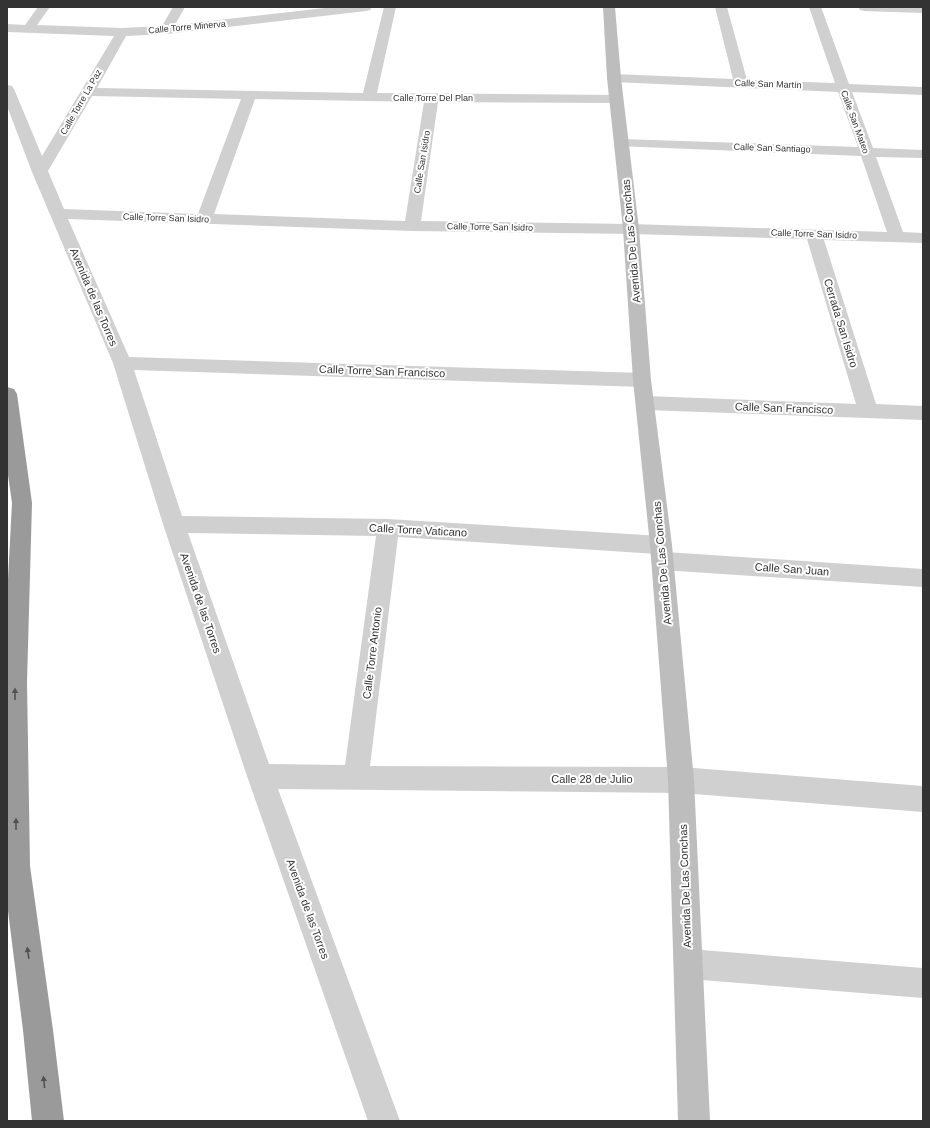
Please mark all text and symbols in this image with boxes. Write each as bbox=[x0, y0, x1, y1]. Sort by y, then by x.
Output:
street label: Calle Torre Minerva bbox=[148, 19, 226, 35]
street label: Calle Torre La Paz bbox=[58, 67, 104, 136]
street label: Calle San Martín bbox=[734, 78, 802, 90]
street label: Calle San Mateo bbox=[839, 89, 871, 155]
street label: Calle Torre Del Plan bbox=[393, 93, 473, 103]
street label: Calle San Isidro bbox=[412, 130, 432, 194]
street label: Calle San Santiago bbox=[733, 142, 811, 154]
street label: Avenida De Las Conchas bbox=[620, 178, 642, 303]
street label: Calle Torre San Isidro bbox=[123, 211, 209, 225]
street label: Calle Torre San Isidro bbox=[447, 221, 533, 233]
street label: Calle Torre San Isidro bbox=[771, 227, 857, 241]
street label: Avenida de las Torres bbox=[68, 246, 120, 348]
street label: Cerrada San Isidro bbox=[822, 277, 860, 369]
street label: Calle Torre San Francisco bbox=[319, 363, 445, 379]
street label: Calle San Francisco bbox=[735, 400, 833, 416]
street label: Avenida De Las Conchas bbox=[651, 500, 673, 625]
street label: Calle Torre Vaticano bbox=[369, 521, 467, 539]
street label: Avenida de las Torres bbox=[178, 551, 224, 655]
street label: Calle San Juan bbox=[754, 560, 830, 578]
street label: Calle Torre Antonio bbox=[360, 606, 384, 700]
one-way arrow bbox=[12, 687, 18, 700]
street label: Calle 28 de Julio bbox=[551, 773, 633, 785]
one-way arrow bbox=[13, 817, 19, 830]
street label: Avenida De Las Conchas bbox=[677, 823, 693, 948]
street label: Avenida de las Torres bbox=[284, 857, 332, 961]
one-way arrow bbox=[25, 947, 31, 959]
one-way arrow bbox=[40, 1076, 47, 1088]

